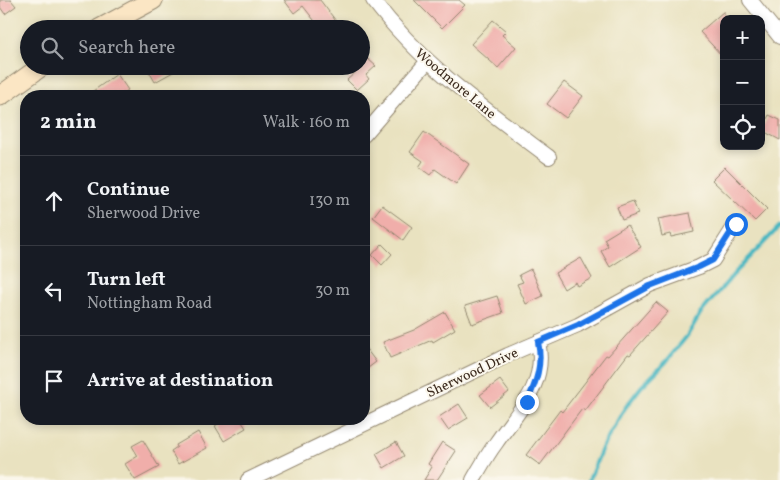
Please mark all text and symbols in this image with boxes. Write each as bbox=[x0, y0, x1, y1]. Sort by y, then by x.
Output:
map controls bbox=[720, 15, 765, 150]
button: + bbox=[720, 15, 765, 60]
search box bbox=[20, 20, 370, 75]
icon: search bbox=[38, 34, 66, 62]
text: Search here bbox=[78, 35, 175, 61]
street label: Woodmore Lane bbox=[410, 45, 500, 124]
button: − bbox=[720, 60, 765, 105]
button: locate bbox=[720, 105, 765, 150]
text: 2 min bbox=[40, 108, 97, 137]
text: Walk · 160 m bbox=[263, 112, 350, 134]
text: Continue bbox=[87, 177, 170, 203]
icon: ahead bbox=[40, 187, 68, 215]
text: 130 m bbox=[309, 190, 350, 212]
text: Sherwood Drive bbox=[87, 203, 200, 225]
route start bbox=[725, 213, 748, 236]
text: Turn left bbox=[87, 267, 166, 293]
icon: left bbox=[40, 277, 68, 305]
text: 30 m bbox=[315, 280, 350, 302]
text: Nottingham Road bbox=[87, 293, 212, 315]
street label: Sherwood Drive bbox=[424, 344, 522, 403]
icon: arrive bbox=[40, 367, 68, 395]
text: Arrive at destination bbox=[87, 368, 273, 394]
route end bbox=[516, 391, 539, 414]

